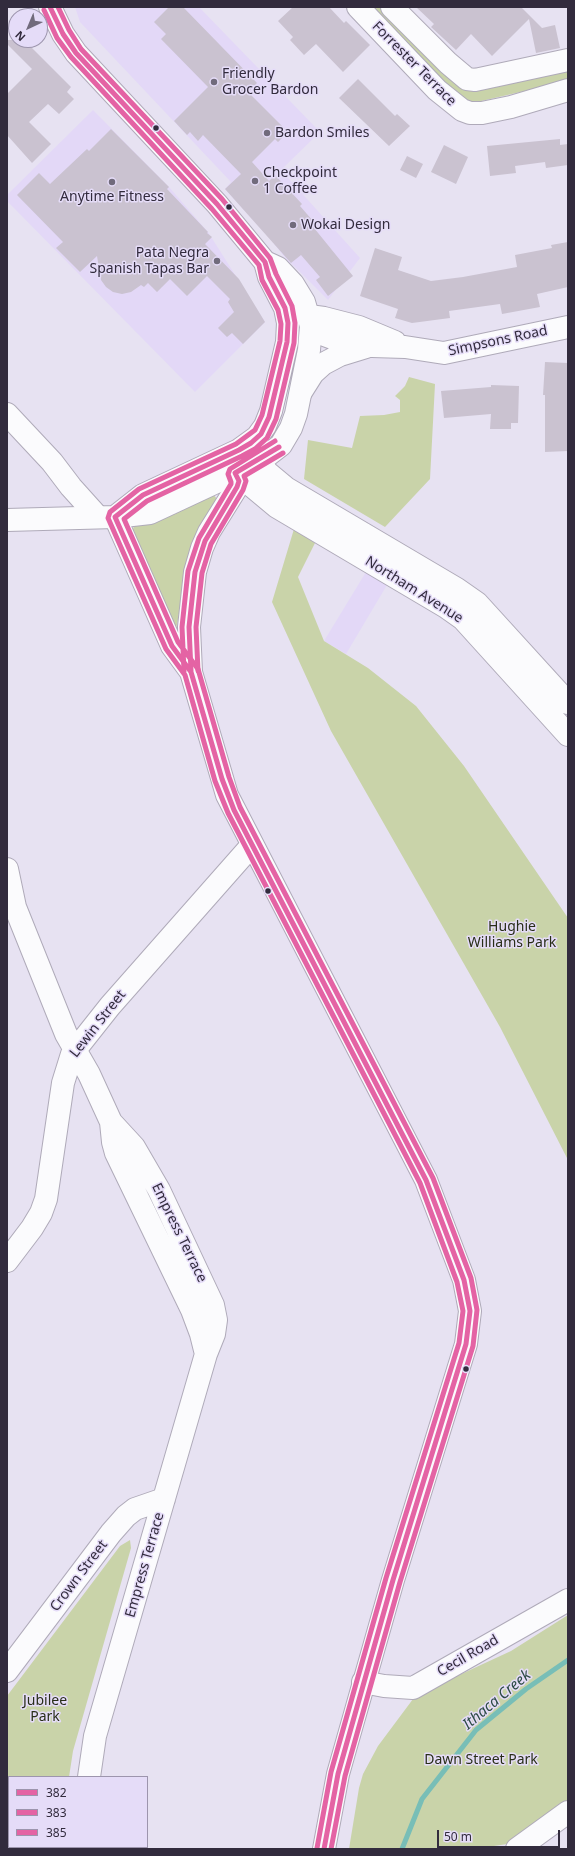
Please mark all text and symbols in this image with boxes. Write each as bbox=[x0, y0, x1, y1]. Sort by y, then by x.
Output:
north arrow bbox=[8, 8, 48, 48]
street label: Forrester Terrace bbox=[368, 18, 460, 110]
text: N bbox=[12, 28, 28, 45]
place label: Friendly Grocer Bardon bbox=[222, 66, 318, 98]
marker: Friendly Grocer Bardon bbox=[209, 77, 219, 87]
unlabelled marker bbox=[151, 123, 161, 133]
place label: Bardon Smiles bbox=[275, 125, 369, 141]
marker: Bardon Smiles bbox=[262, 128, 272, 138]
place label: Checkpoint 1 Coffee bbox=[263, 165, 337, 198]
marker: Checkpoint 1 Coffee bbox=[250, 176, 260, 186]
marker: Anytime Fitness bbox=[107, 177, 117, 187]
place label: Anytime Fitness bbox=[60, 189, 164, 205]
unlabelled marker bbox=[224, 202, 234, 212]
place label: Wokai Design bbox=[301, 217, 390, 233]
marker: Wokai Design bbox=[288, 220, 298, 230]
place label: Pata Negra Spanish Tapas Bar bbox=[90, 245, 209, 278]
marker: Pata Negra Spanish Tapas Bar bbox=[212, 256, 222, 266]
street label: Simpsons Road bbox=[447, 322, 549, 360]
street label: Northam Avenue bbox=[362, 553, 466, 627]
unlabelled marker bbox=[263, 886, 273, 896]
park label: Hughie Williams Park bbox=[468, 919, 556, 952]
street label: Lewin Street bbox=[66, 987, 130, 1061]
street label: Empress Terrace bbox=[148, 1181, 210, 1285]
unlabelled marker bbox=[461, 1364, 471, 1374]
street label: Empress Terrace bbox=[122, 1511, 168, 1619]
street label: Crown Street bbox=[47, 1537, 111, 1615]
street label: Cecil Road bbox=[434, 1632, 502, 1680]
water label: Ithaca Creek bbox=[459, 1666, 535, 1734]
park label: Jubilee Park bbox=[23, 1693, 67, 1726]
park label: Dawn Street Park bbox=[424, 1752, 538, 1768]
legend bbox=[8, 1776, 148, 1848]
text: 382 bbox=[46, 1784, 67, 1801]
text: 383 bbox=[46, 1804, 67, 1821]
scale bar bbox=[439, 1822, 562, 1848]
text: 385 bbox=[46, 1824, 67, 1841]
text: 50 m bbox=[444, 1828, 472, 1845]

